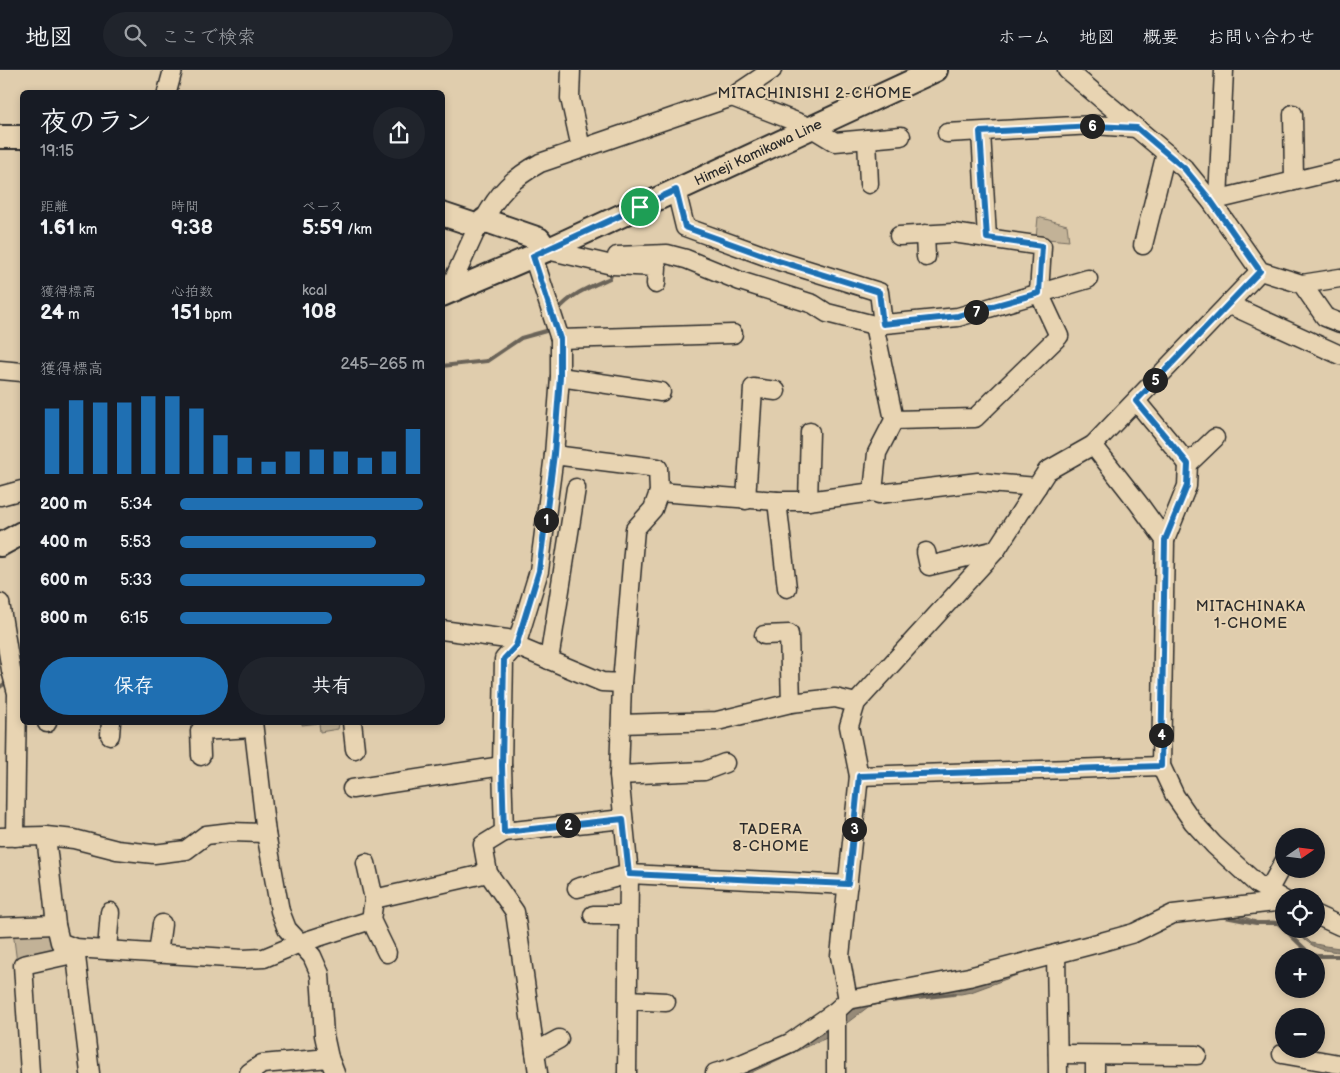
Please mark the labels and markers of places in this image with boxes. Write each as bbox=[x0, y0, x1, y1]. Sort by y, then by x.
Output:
pin: 6 bbox=[1080, 114, 1104, 138]
pin bbox=[619, 186, 661, 228]
pin: 7 bbox=[964, 300, 988, 324]
pin: 5 bbox=[1142, 368, 1168, 392]
pin: 1 bbox=[534, 508, 558, 532]
pin: 4 bbox=[1148, 722, 1174, 748]
pin: 2 bbox=[556, 812, 580, 838]
pin: 3 bbox=[842, 816, 866, 842]

